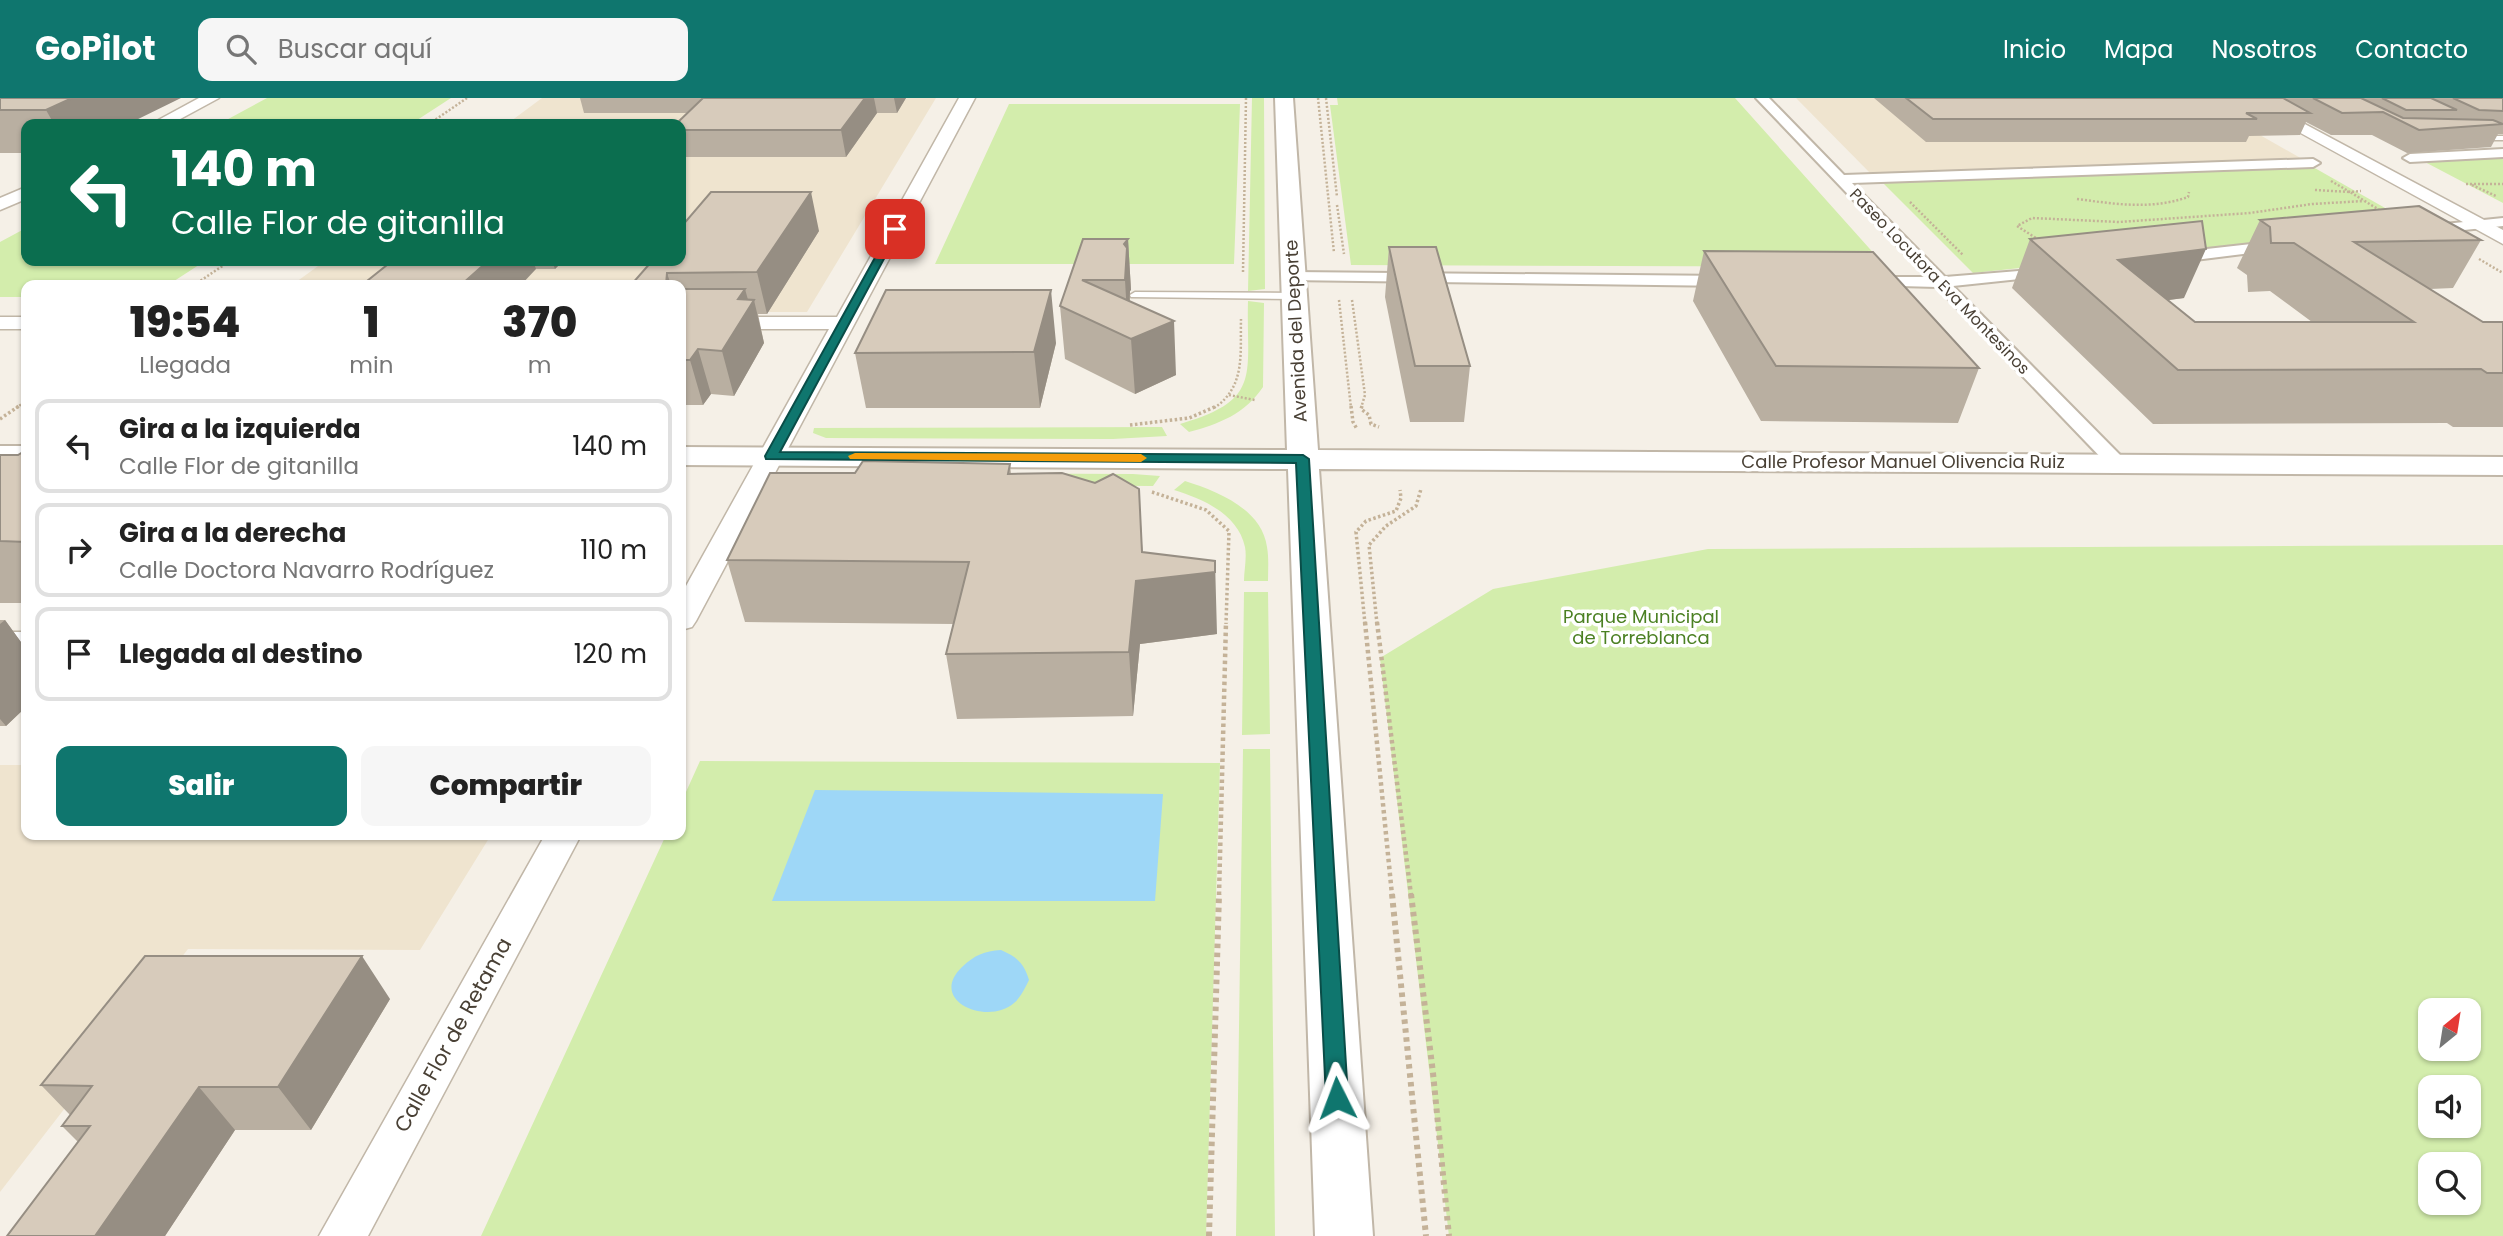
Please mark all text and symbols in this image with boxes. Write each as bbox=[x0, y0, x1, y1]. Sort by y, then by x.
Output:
search box bbox=[198, 18, 688, 81]
text: GoPilot bbox=[35, 25, 156, 72]
icon: search bbox=[222, 30, 260, 68]
text: Buscar aquí bbox=[278, 31, 432, 67]
text: Inicio bbox=[2003, 33, 2066, 66]
text: Mapa bbox=[2104, 33, 2173, 66]
text: Nosotros bbox=[2211, 33, 2317, 66]
text: Contacto bbox=[2355, 33, 2468, 66]
text: 140 m bbox=[171, 135, 317, 203]
icon: left bbox=[56, 147, 147, 238]
street label: Paseo Locutora Eva Montesinos bbox=[1844, 183, 2035, 379]
pin bbox=[865, 199, 925, 259]
text: Calle Flor de gitanilla bbox=[171, 200, 505, 245]
icon: arrive bbox=[876, 210, 914, 248]
street label: Avenida del Deporte bbox=[1278, 239, 1313, 423]
text: 19:54 bbox=[130, 293, 241, 352]
text: 1 bbox=[363, 293, 379, 352]
text: 370 bbox=[502, 293, 577, 352]
text: Llegada bbox=[139, 349, 231, 381]
text: min bbox=[349, 349, 393, 381]
text: m bbox=[528, 349, 552, 381]
text: Gira a la izquierda bbox=[119, 411, 361, 447]
icon: left bbox=[60, 427, 98, 465]
text: 140 m bbox=[572, 428, 647, 464]
street label: Calle Profesor Manuel Olivencia Ruiz bbox=[1741, 449, 2065, 474]
text: Calle Flor de gitanilla bbox=[119, 450, 359, 482]
text: Gira a la derecha bbox=[119, 515, 347, 551]
icon: right bbox=[60, 531, 98, 569]
text: 110 m bbox=[580, 532, 647, 568]
text: Calle Doctora Navarro Rodríguez bbox=[119, 554, 494, 586]
park label: Parque Municipal de Torreblanca bbox=[1563, 604, 1719, 650]
icon: arrive bbox=[60, 635, 98, 673]
text: Llegada al destino bbox=[119, 636, 363, 672]
text: 120 m bbox=[574, 636, 647, 672]
button: Salir bbox=[56, 746, 347, 826]
button: Compartir bbox=[361, 746, 651, 826]
street label: Calle Flor de Retama bbox=[387, 932, 518, 1137]
north arrow bbox=[2418, 998, 2482, 1060]
map controls bbox=[2418, 998, 2481, 1215]
position arrow bbox=[1300, 1061, 1374, 1135]
button: sound bbox=[2418, 1075, 2481, 1138]
button: search bbox=[2418, 1152, 2481, 1215]

